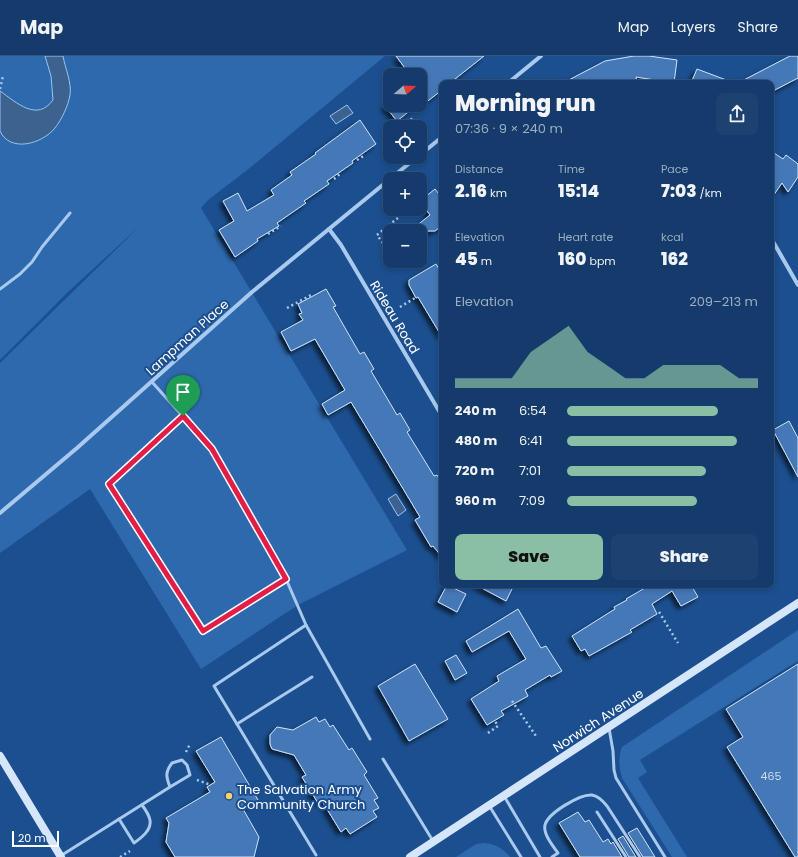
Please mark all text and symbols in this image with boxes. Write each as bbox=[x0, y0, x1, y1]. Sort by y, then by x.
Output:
text: Map bbox=[20, 14, 63, 41]
text: Map bbox=[618, 17, 649, 37]
text: Layers bbox=[671, 17, 715, 37]
text: Share bbox=[737, 17, 778, 37]
north arrow bbox=[383, 68, 427, 112]
map controls bbox=[383, 68, 427, 268]
text: Morning run bbox=[455, 88, 596, 119]
button: share bbox=[716, 93, 758, 135]
text: 07:36 · 9 × 240 m bbox=[455, 119, 563, 138]
button: locate bbox=[383, 120, 427, 164]
text: Distance bbox=[455, 161, 503, 177]
text: Time bbox=[558, 161, 585, 177]
text: Pace bbox=[661, 161, 688, 177]
button: + bbox=[383, 172, 427, 216]
text: 2.16 bbox=[455, 179, 487, 203]
text: 15:14 bbox=[558, 179, 599, 203]
text: 7:03 bbox=[661, 179, 697, 203]
text: km bbox=[487, 185, 507, 201]
text: /km bbox=[697, 185, 722, 201]
button: − bbox=[383, 224, 427, 268]
text: Elevation bbox=[455, 229, 505, 245]
text: Heart rate bbox=[558, 229, 613, 245]
text: kcal bbox=[661, 229, 683, 245]
text: 45 bbox=[455, 247, 478, 271]
text: 160 bbox=[558, 247, 587, 271]
text: 162 bbox=[661, 247, 688, 271]
text: m bbox=[478, 253, 492, 269]
text: bpm bbox=[587, 253, 616, 269]
street label: Rideau Road bbox=[365, 277, 424, 357]
text: Elevation bbox=[455, 292, 514, 311]
text: 209–213 m bbox=[689, 292, 758, 311]
street label: Lampman Place bbox=[142, 295, 233, 380]
pin bbox=[166, 375, 200, 416]
icon: arrive bbox=[172, 381, 194, 403]
text: 240 m bbox=[455, 401, 496, 420]
text: 6:54 bbox=[519, 401, 546, 420]
text: 480 m bbox=[455, 431, 497, 450]
text: 6:41 bbox=[519, 431, 542, 450]
text: 720 m bbox=[455, 461, 494, 480]
text: 7:01 bbox=[519, 461, 541, 480]
text: 960 m bbox=[455, 491, 496, 510]
text: 7:09 bbox=[519, 491, 545, 510]
button: Save bbox=[455, 534, 603, 580]
button: Share bbox=[611, 534, 758, 580]
street label: Norwich Avenue bbox=[549, 684, 647, 757]
house number: 465 bbox=[761, 768, 781, 784]
place label: The Salvation Army Community Church bbox=[237, 780, 365, 814]
marker: The Salvation Army Community Church bbox=[224, 791, 234, 801]
scale bar bbox=[12, 829, 59, 848]
text: 20 m bbox=[18, 830, 46, 846]

